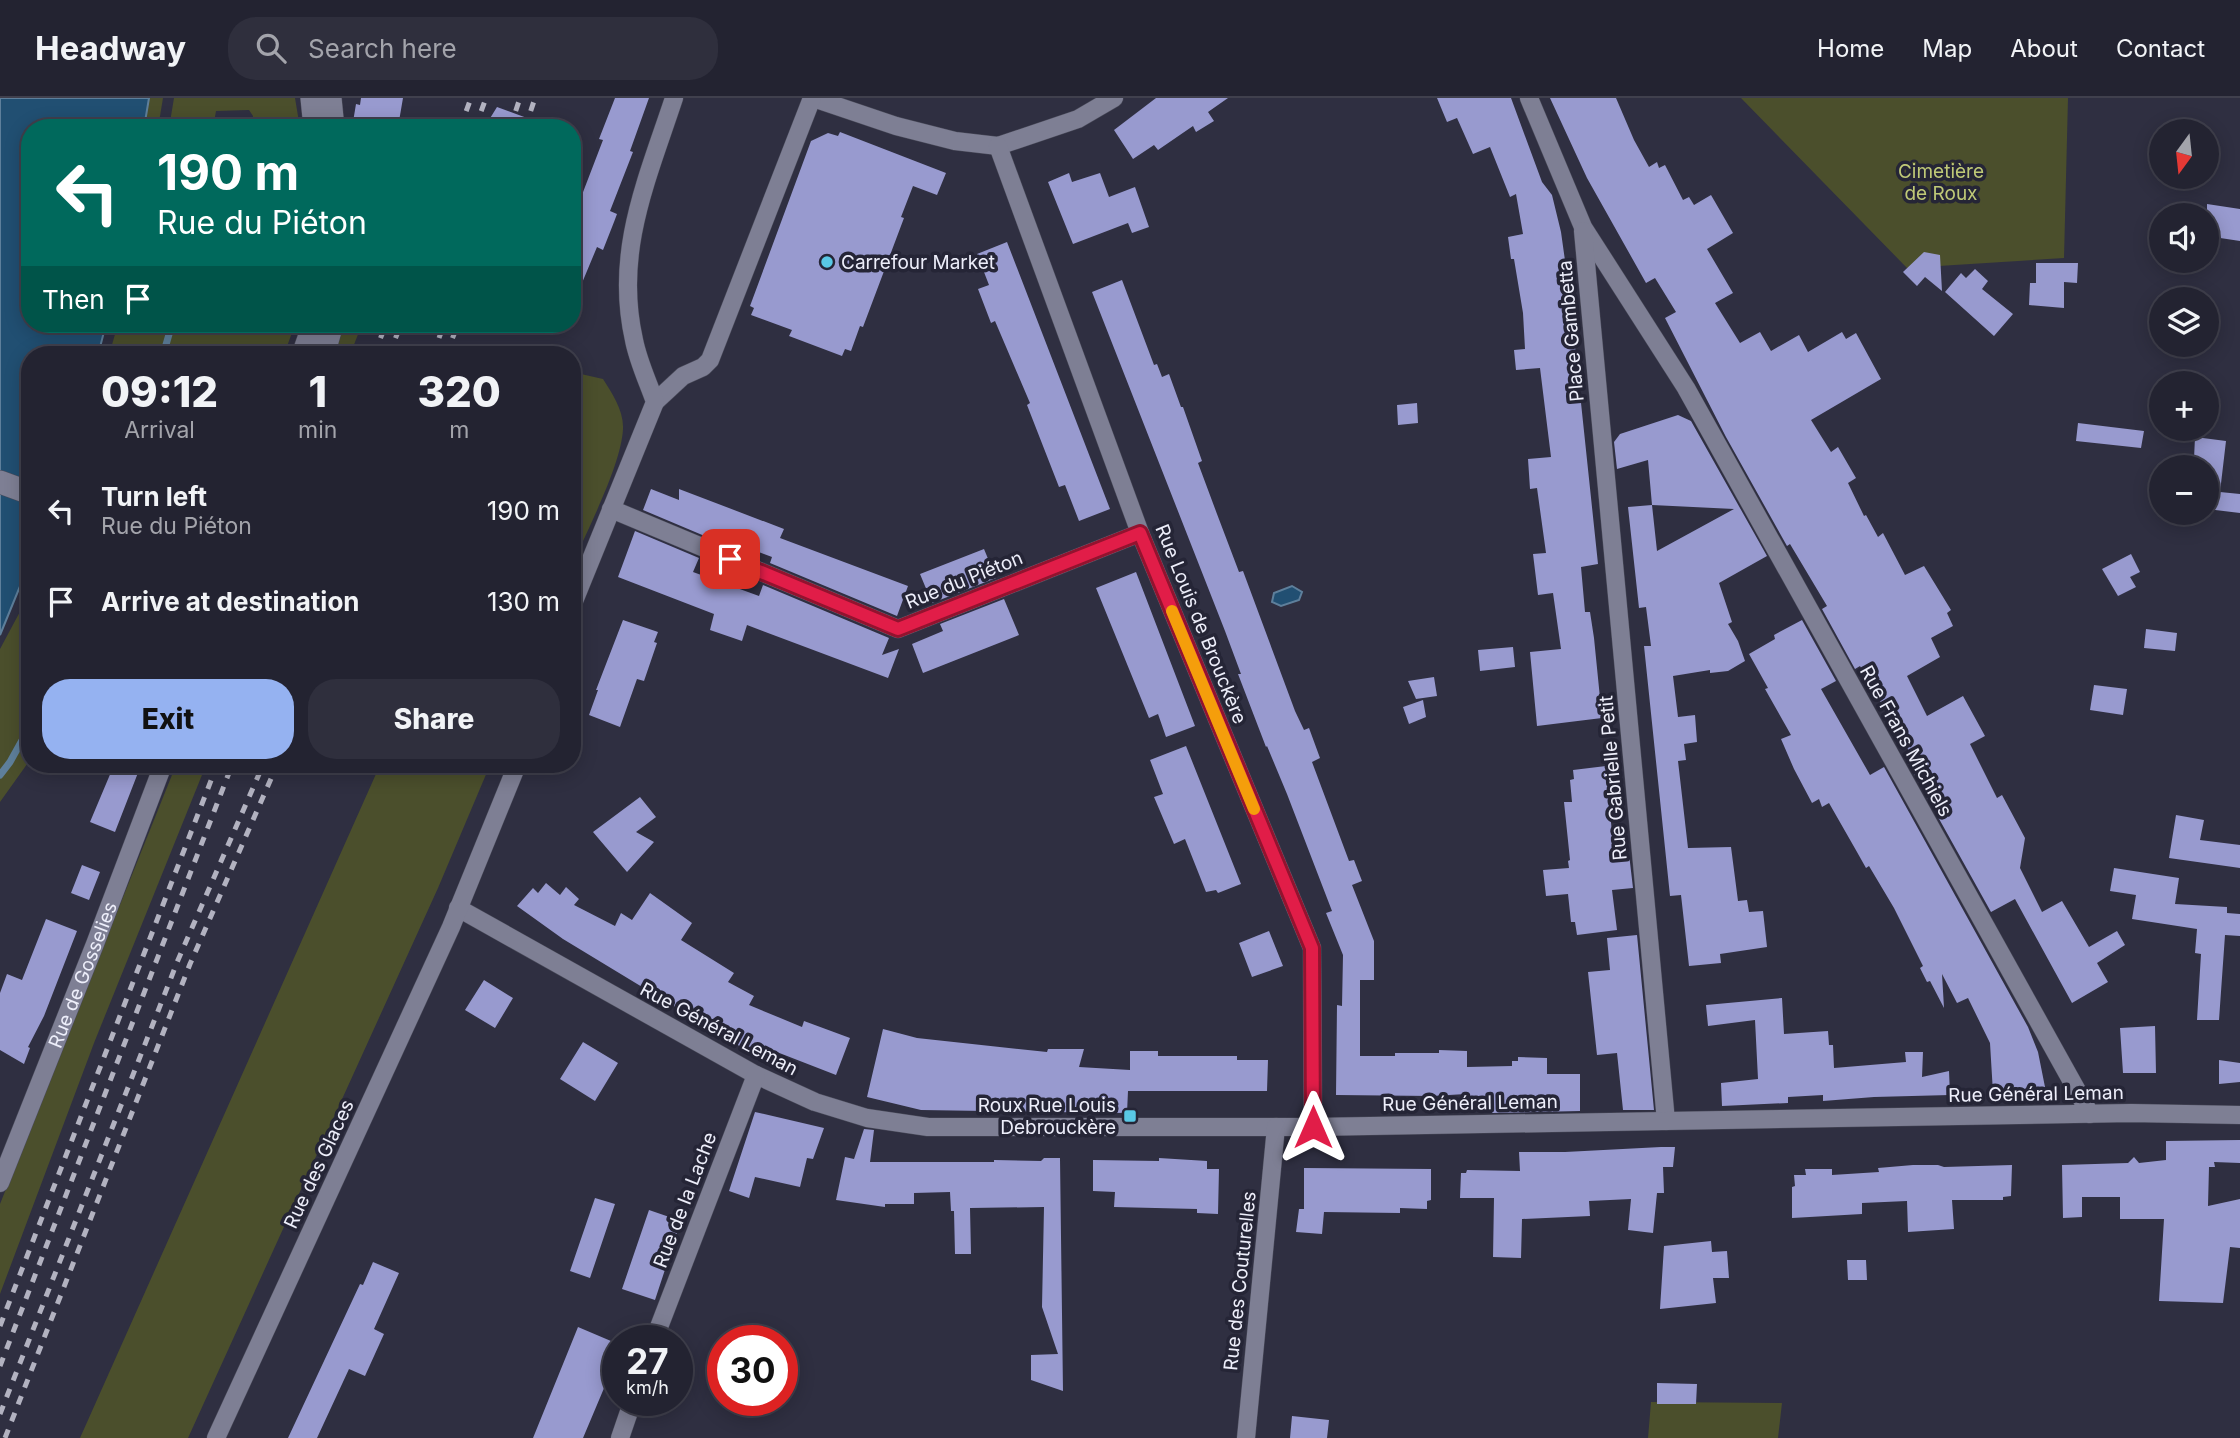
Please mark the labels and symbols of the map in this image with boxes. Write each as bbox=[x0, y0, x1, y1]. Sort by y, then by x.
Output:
north arrow bbox=[2149, 119, 2219, 189]
park label: Cimetière de Roux bbox=[1898, 160, 1984, 205]
place label: Carrefour Market bbox=[841, 251, 995, 274]
marker: Carrefour Market bbox=[819, 254, 835, 270]
street label: Place Gambetta bbox=[1553, 259, 1589, 403]
street label: Rue Louis de Brouckère bbox=[1150, 521, 1252, 727]
pin bbox=[700, 529, 760, 589]
street label: Rue du Piéton bbox=[902, 546, 1026, 614]
street label: Rue Frans Michiels bbox=[1855, 661, 1957, 821]
street label: Rue Gabrielle Petit bbox=[1594, 695, 1632, 861]
street label: Rue de Gosselies bbox=[43, 898, 121, 1051]
street label: Rue Général Leman bbox=[636, 978, 802, 1080]
street label: Rue Général Leman bbox=[1948, 1081, 2124, 1107]
position arrow bbox=[1276, 1090, 1350, 1164]
street label: Rue Général Leman bbox=[1382, 1090, 1558, 1116]
place label: Roux Rue Louis Debrouckère bbox=[978, 1094, 1116, 1139]
street label: Rue des Glaces bbox=[279, 1096, 359, 1232]
marker: Roux Rue Louis Debrouckère bbox=[1122, 1108, 1138, 1124]
street label: Rue de la Lache bbox=[649, 1129, 721, 1271]
street label: Rue des Couturelles bbox=[1219, 1190, 1261, 1372]
speed limit sign: 30 bbox=[707, 1325, 798, 1416]

